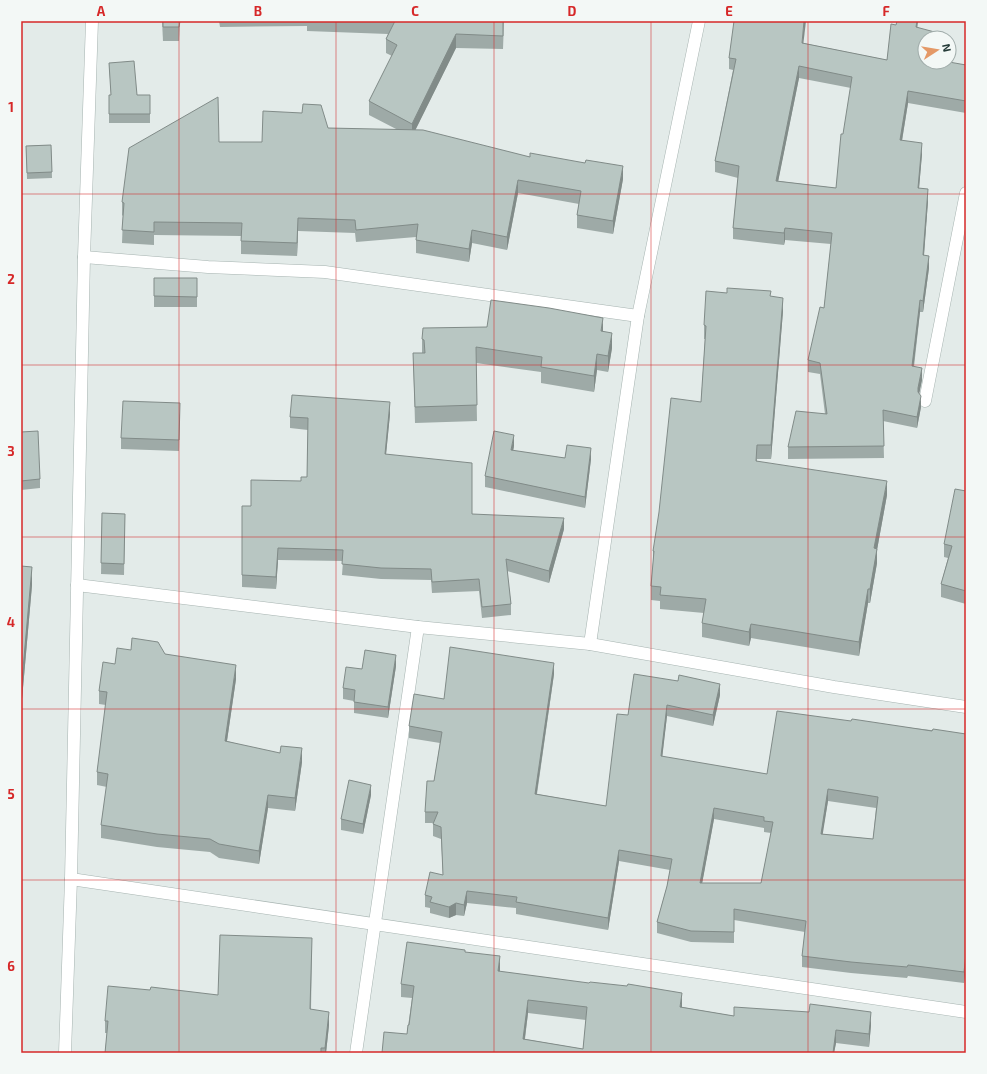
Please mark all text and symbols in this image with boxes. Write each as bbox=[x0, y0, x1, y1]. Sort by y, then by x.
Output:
text: A bbox=[97, 3, 106, 19]
text: B bbox=[254, 3, 262, 19]
text: C bbox=[411, 3, 419, 19]
text: D bbox=[568, 3, 577, 19]
text: E bbox=[725, 3, 733, 19]
text: F bbox=[882, 3, 890, 19]
north arrow bbox=[917, 30, 957, 70]
text: N bbox=[940, 43, 954, 53]
text: 1 bbox=[8, 99, 14, 115]
text: 2 bbox=[7, 271, 15, 287]
text: 3 bbox=[7, 443, 15, 459]
text: 4 bbox=[7, 614, 15, 630]
text: 5 bbox=[7, 786, 15, 802]
text: 6 bbox=[7, 958, 15, 974]

